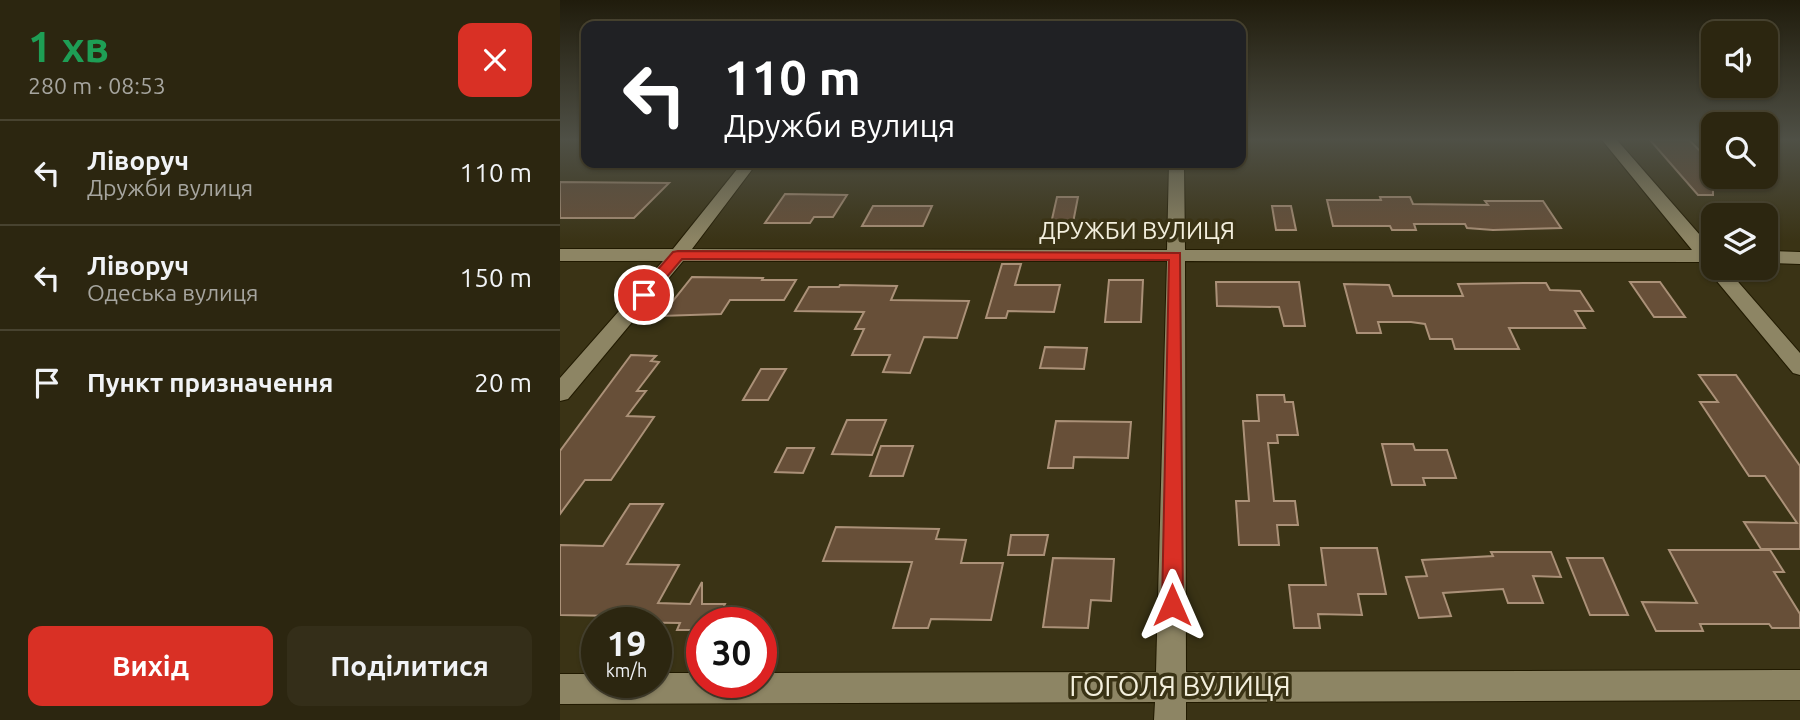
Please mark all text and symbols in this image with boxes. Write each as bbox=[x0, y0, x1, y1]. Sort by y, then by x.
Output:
map controls bbox=[1701, 21, 1778, 280]
button: sound bbox=[1701, 21, 1778, 98]
text: 1 хв bbox=[28, 23, 109, 70]
button: close bbox=[458, 23, 532, 97]
icon: left bbox=[609, 49, 700, 140]
text: 110 m bbox=[724, 49, 861, 104]
text: 280 m · 08:53 bbox=[28, 73, 166, 98]
text: Дружби вулиця bbox=[724, 107, 955, 143]
button: search bbox=[1701, 112, 1778, 189]
text: Ліворуч bbox=[87, 146, 189, 175]
icon: left bbox=[28, 154, 66, 192]
text: 110 m bbox=[460, 158, 532, 187]
text: Дружби вулиця bbox=[87, 175, 253, 200]
button: layers bbox=[1701, 203, 1778, 280]
street label: ДРУЖБИ ВУЛИЦЯ bbox=[1039, 217, 1235, 244]
text: Ліворуч bbox=[87, 251, 189, 280]
icon: left bbox=[28, 259, 66, 297]
text: 150 m bbox=[460, 263, 532, 292]
pin bbox=[614, 265, 674, 325]
icon: arrive bbox=[625, 276, 663, 314]
text: Одеська вулиця bbox=[87, 280, 258, 305]
icon: arrive bbox=[28, 364, 66, 402]
text: Пункт призначення bbox=[87, 368, 333, 397]
text: 20 m bbox=[474, 368, 532, 397]
position arrow bbox=[1135, 568, 1209, 642]
speed limit sign: 30 bbox=[686, 607, 777, 698]
text: 19 bbox=[607, 623, 646, 663]
button: Вихід bbox=[28, 626, 273, 706]
button: Поділитися bbox=[287, 626, 532, 706]
text: km/h bbox=[606, 660, 647, 680]
street label: ГОГОЛЯ ВУЛИЦЯ bbox=[1069, 670, 1291, 701]

